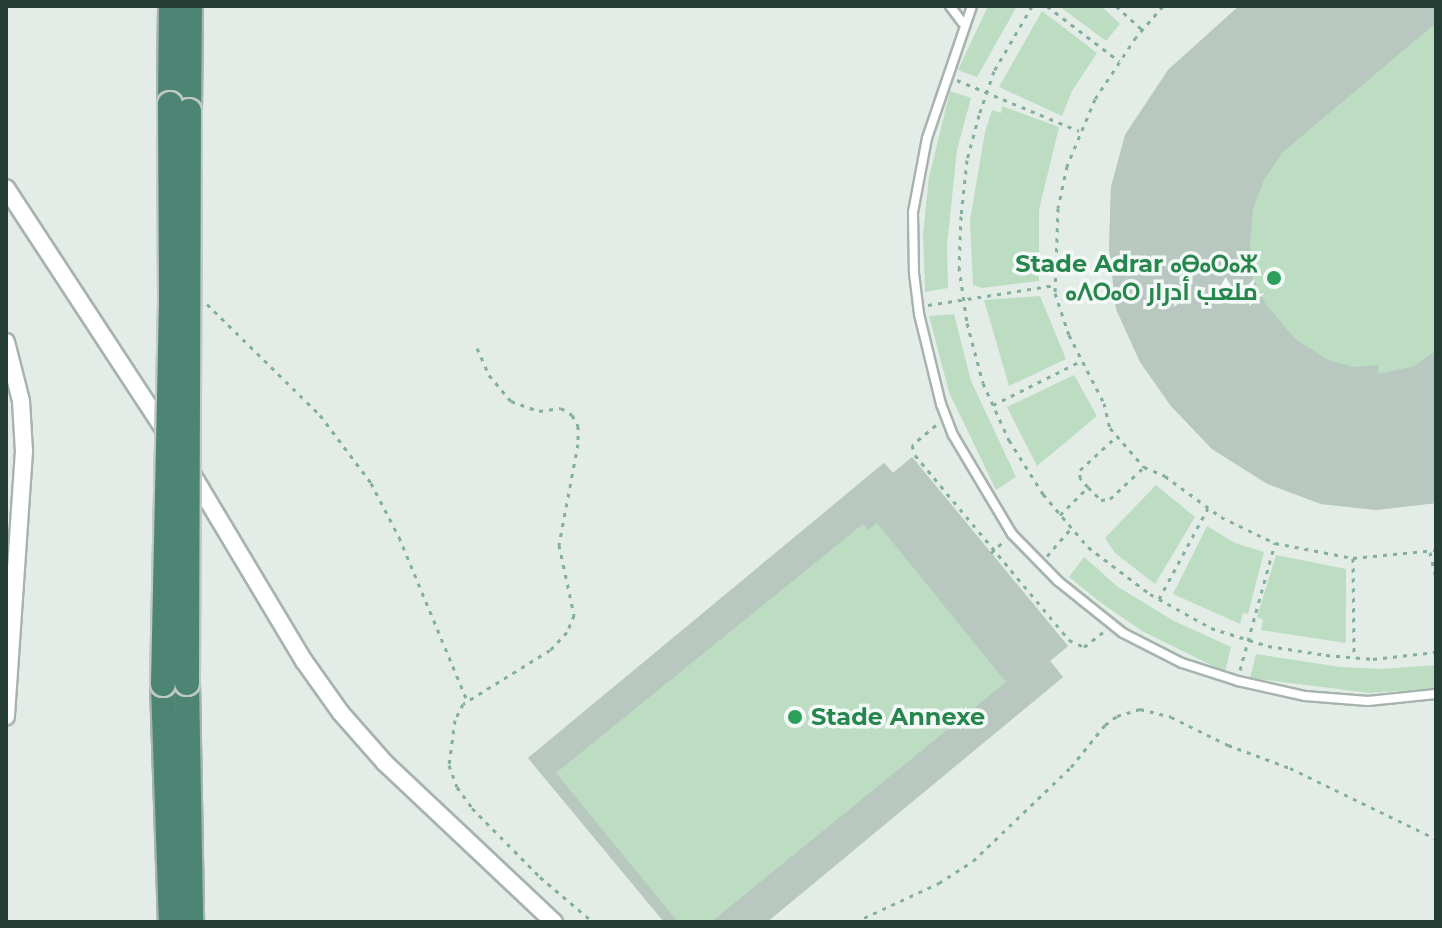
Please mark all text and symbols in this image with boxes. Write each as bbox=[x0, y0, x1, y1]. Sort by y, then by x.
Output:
place label: Stade Adrar ⴰⴱⴰⵔⴰⵣ ⴰⴷⵔⴰⵔ ملعب أدرار bbox=[1015, 250, 1258, 306]
marker: Stade Adrar ⴰⴱⴰⵔⴰⵣ ⴰⴷⵔⴰⵔ ملعب أدرار bbox=[1265, 269, 1283, 287]
place label: Stade Annexe bbox=[811, 703, 985, 731]
marker: Stade Annexe bbox=[786, 708, 804, 726]

